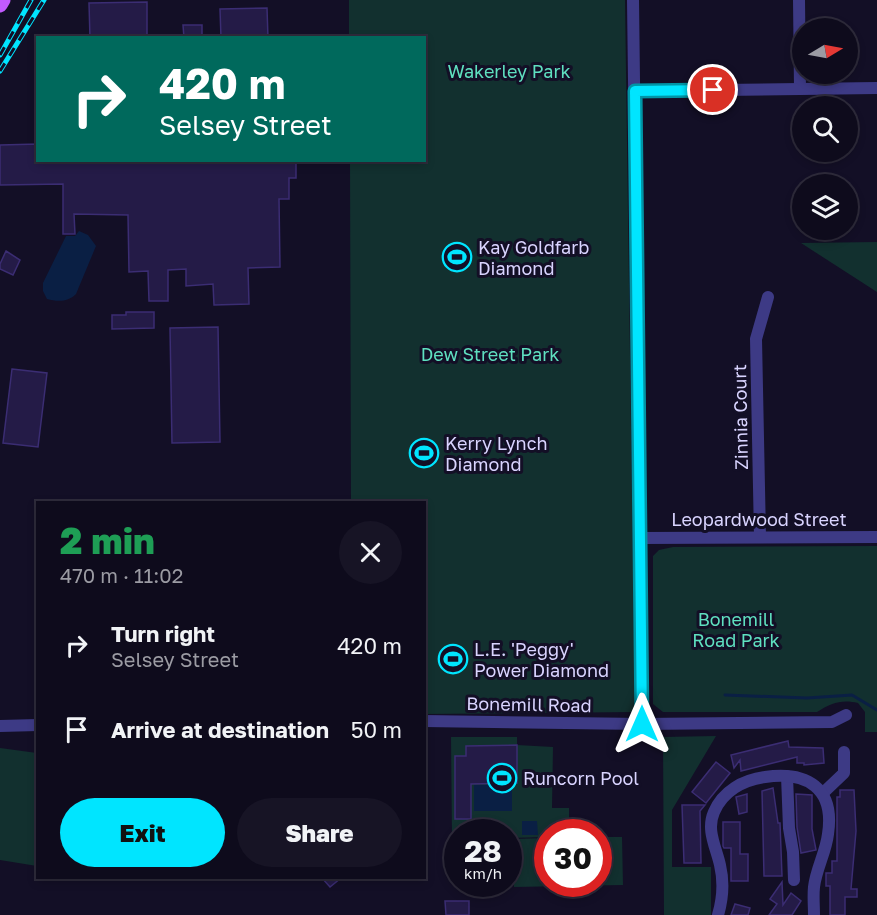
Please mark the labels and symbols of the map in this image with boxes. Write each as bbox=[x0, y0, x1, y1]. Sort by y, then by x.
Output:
north arrow bbox=[792, 18, 858, 84]
park label: Wakerley Park bbox=[447, 60, 571, 82]
pin bbox=[687, 64, 738, 115]
place label: Kay Goldfarb Diamond bbox=[478, 236, 589, 279]
sports icon: Kay Goldfarb Diamond bbox=[441, 241, 473, 273]
park label: Dew Street Park bbox=[421, 343, 559, 365]
street label: Zinnia Court bbox=[728, 364, 752, 470]
place label: Kerry Lynch Diamond bbox=[445, 432, 548, 475]
sports icon: Kerry Lynch Diamond bbox=[408, 437, 440, 469]
street label: Leopardwood Street bbox=[671, 508, 847, 530]
park label: Bonemill Road Park bbox=[692, 608, 780, 651]
place label: L.E. 'Peggy' Power Diamond bbox=[474, 638, 609, 681]
sports icon: L.E. 'Peggy' Power Diamond bbox=[437, 643, 469, 675]
street label: Bonemill Road bbox=[466, 692, 592, 716]
position arrow bbox=[610, 692, 674, 756]
sports icon: Runcorn Pool bbox=[486, 762, 518, 794]
place label: Runcorn Pool bbox=[523, 767, 639, 789]
speed limit sign: 30 bbox=[534, 819, 612, 897]

